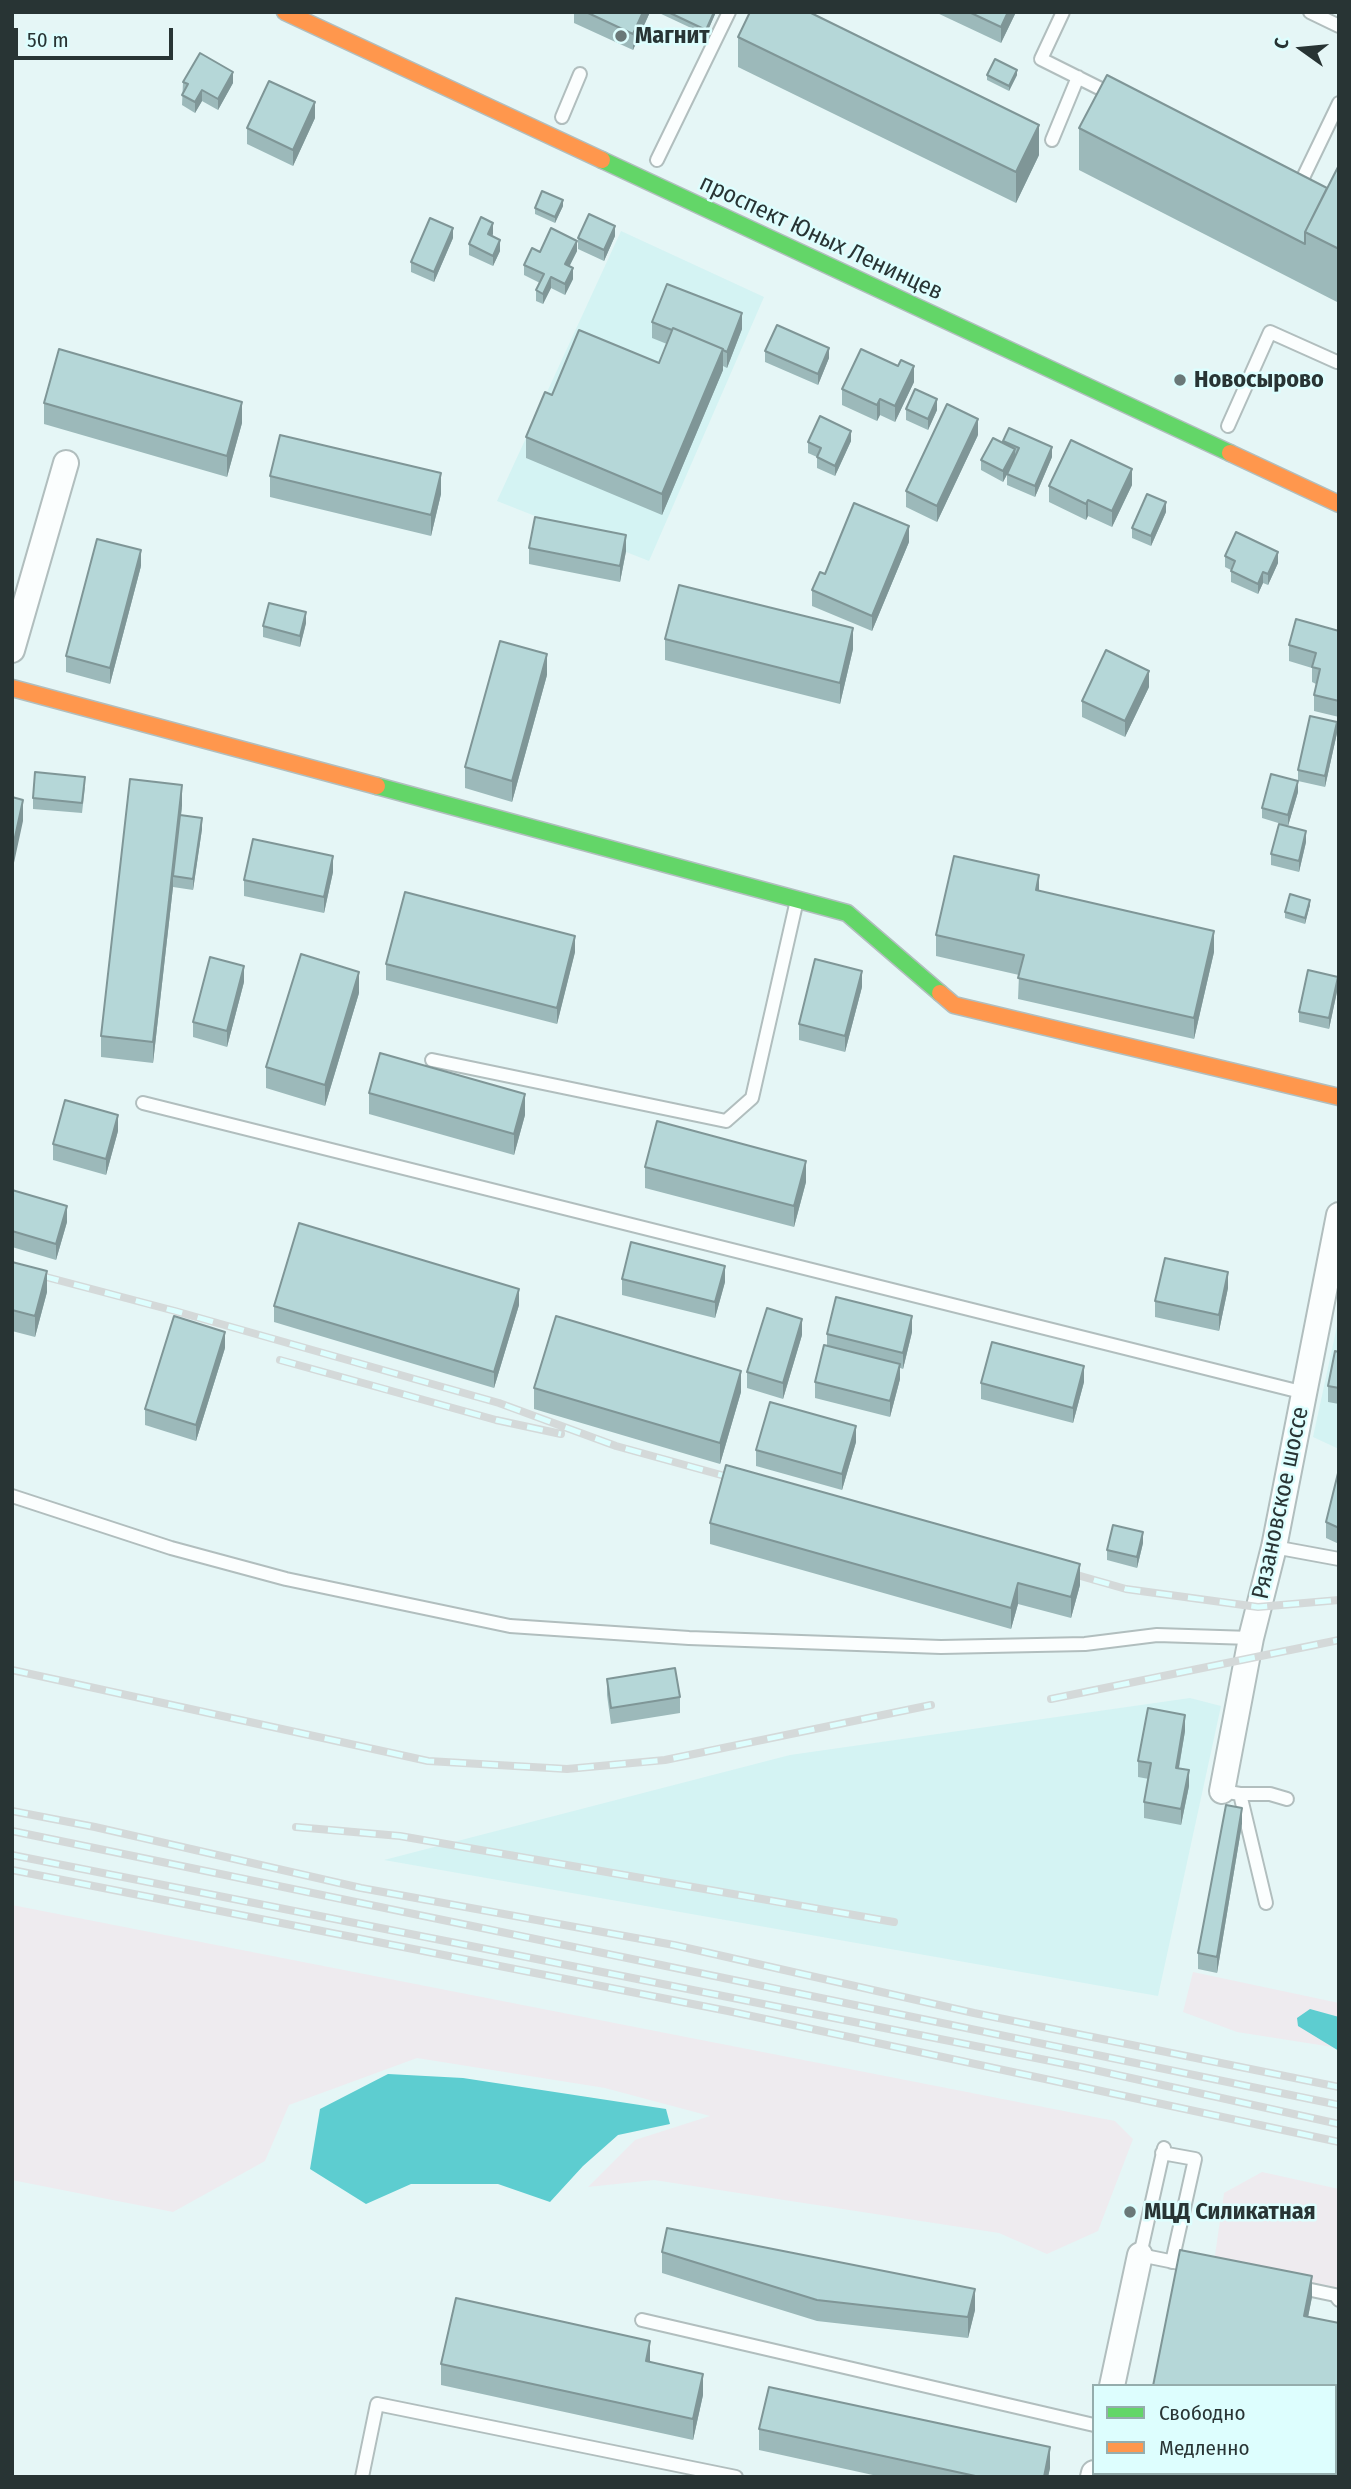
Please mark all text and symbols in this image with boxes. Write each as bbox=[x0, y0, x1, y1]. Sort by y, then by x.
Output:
scale bar bbox=[18, 14, 177, 58]
north arrow bbox=[1267, 14, 1337, 84]
place label: Магнит bbox=[635, 22, 710, 50]
text: 50 m bbox=[27, 27, 69, 53]
marker: Магнит bbox=[613, 28, 629, 44]
text: С bbox=[1269, 36, 1294, 51]
street label: проспект Юных Ленинцев bbox=[695, 169, 947, 307]
place label: Новосырово bbox=[1194, 366, 1324, 394]
marker: Новосырово bbox=[1172, 372, 1188, 388]
street label: Рязановское шоссе bbox=[1247, 1404, 1315, 1602]
place label: МЦД Силикатная bbox=[1144, 2198, 1316, 2226]
marker: МЦД Силикатная bbox=[1122, 2204, 1138, 2220]
legend bbox=[1092, 2384, 1337, 2475]
text: Свободно bbox=[1159, 2400, 1245, 2426]
text: Медленно bbox=[1159, 2435, 1249, 2461]

